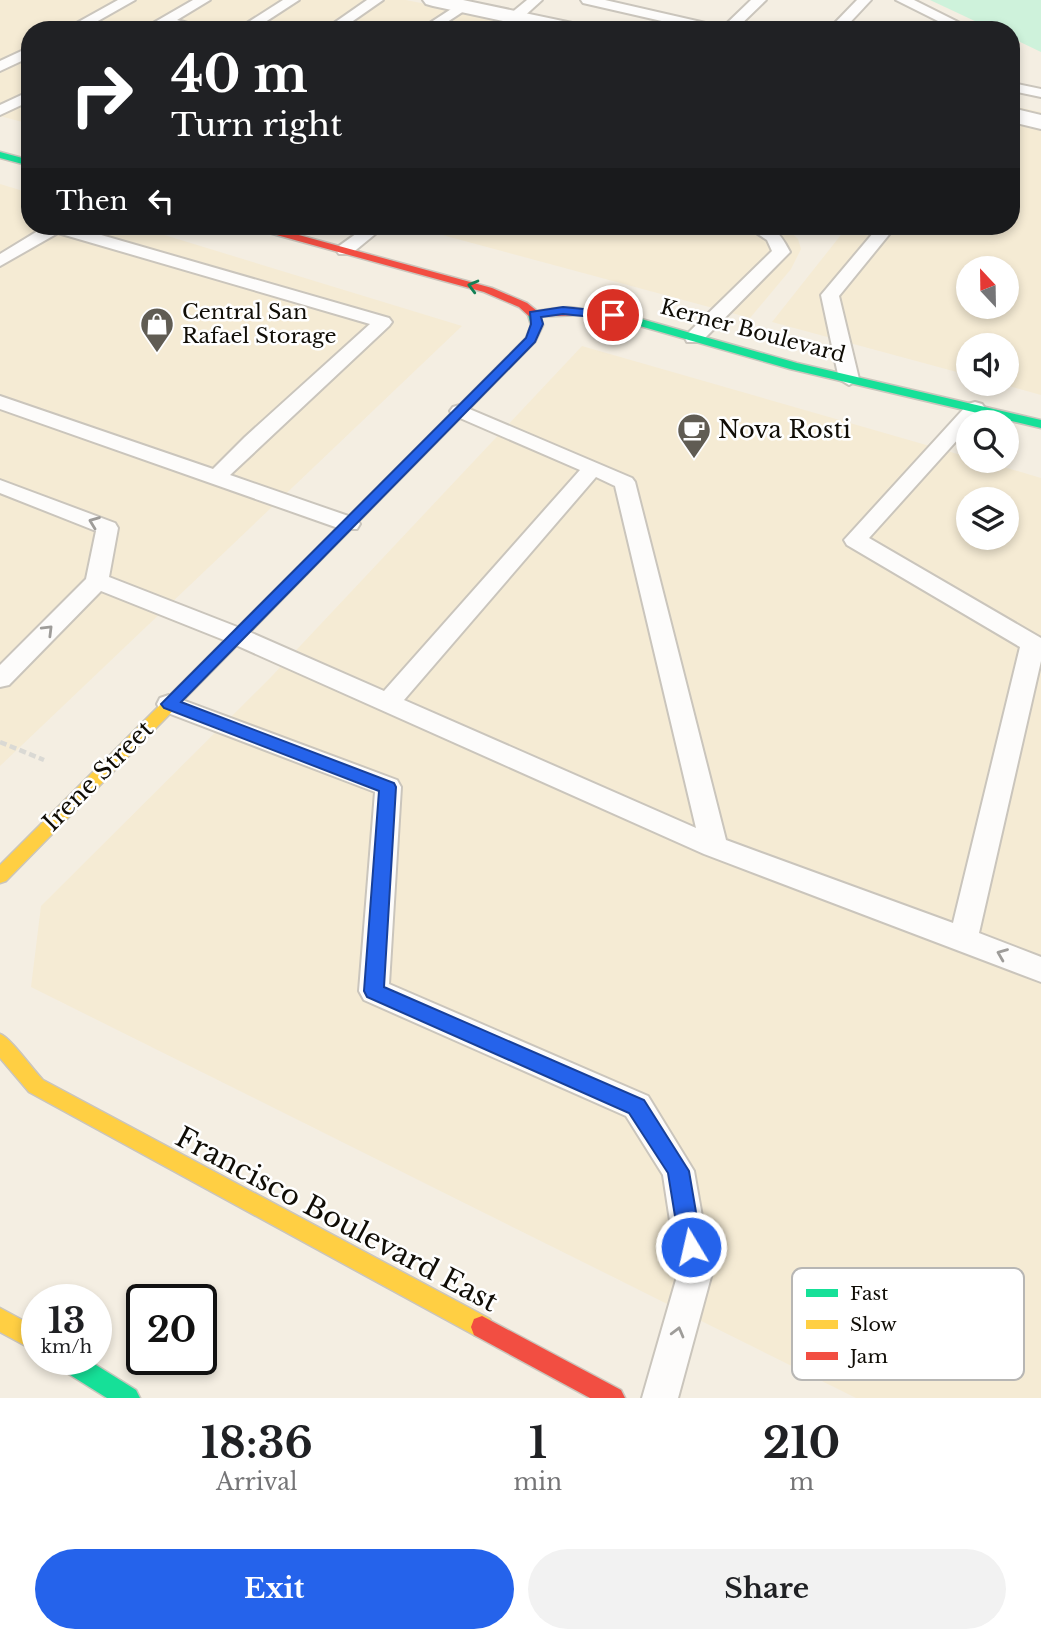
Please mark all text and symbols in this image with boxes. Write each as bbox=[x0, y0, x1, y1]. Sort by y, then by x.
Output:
text: 40 m bbox=[171, 44, 308, 105]
icon: right bbox=[56, 49, 147, 140]
text: Turn right bbox=[171, 105, 342, 145]
icon: left bbox=[142, 182, 180, 220]
text: Then bbox=[56, 185, 128, 217]
north arrow bbox=[956, 256, 1018, 318]
map controls bbox=[956, 256, 1019, 550]
one-way arrow bbox=[467, 279, 479, 294]
pin bbox=[583, 285, 643, 345]
street label: Kerner Boulevard bbox=[658, 294, 848, 368]
icon: arrive bbox=[594, 296, 632, 334]
place label: Central San Rafael Storage bbox=[182, 299, 337, 349]
shop icon: Central San Rafael Storage bbox=[138, 305, 176, 354]
button: sound bbox=[956, 333, 1019, 396]
button: search bbox=[956, 410, 1019, 473]
cafe icon: Nova Rosti bbox=[675, 411, 713, 460]
place label: Nova Rosti bbox=[718, 415, 851, 444]
button: layers bbox=[956, 487, 1019, 550]
one-way arrow bbox=[88, 517, 100, 531]
one-way arrow bbox=[40, 626, 53, 639]
street label: Irene Street bbox=[36, 714, 159, 837]
one-way arrow bbox=[997, 949, 1009, 963]
street label: Francisco Boulevard East bbox=[170, 1119, 504, 1320]
position arrow bbox=[654, 1210, 728, 1284]
legend bbox=[792, 1268, 1024, 1380]
text: Fast bbox=[850, 1282, 889, 1305]
speed limit sign: 20 bbox=[126, 1284, 217, 1375]
text: 13 bbox=[48, 1299, 85, 1342]
text: Slow bbox=[850, 1313, 897, 1336]
one-way arrow bbox=[670, 1326, 685, 1338]
text: km/h bbox=[41, 1336, 92, 1358]
text: Jam bbox=[847, 1345, 888, 1368]
text: 18:36 bbox=[201, 1417, 313, 1469]
text: 1 bbox=[529, 1417, 547, 1469]
text: 210 bbox=[763, 1417, 840, 1469]
text: Arrival bbox=[216, 1468, 298, 1496]
text: min bbox=[514, 1468, 562, 1496]
text: m bbox=[789, 1468, 814, 1496]
button: Exit bbox=[35, 1549, 514, 1629]
button: Share bbox=[528, 1549, 1006, 1629]

